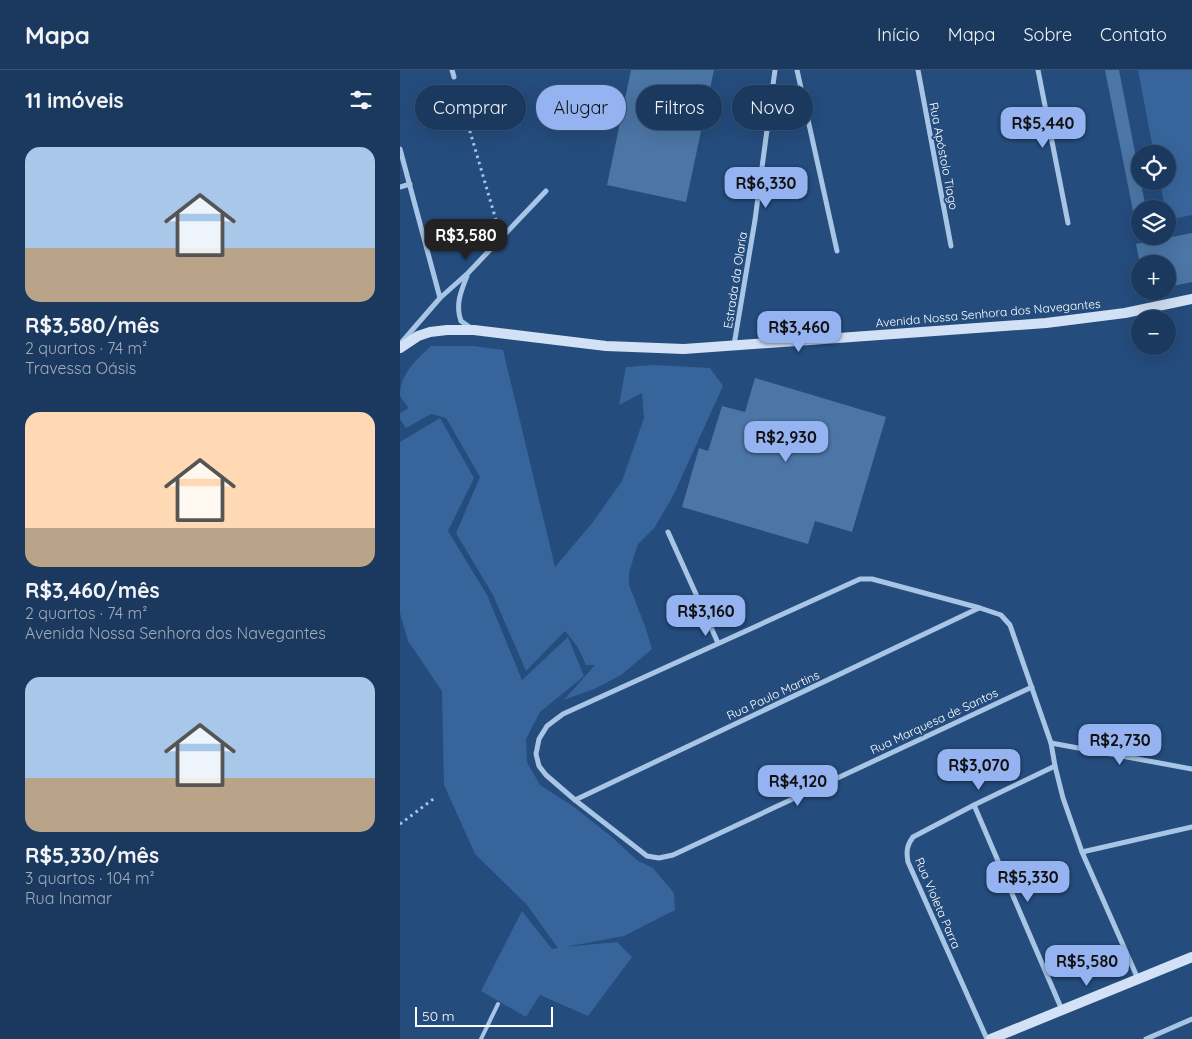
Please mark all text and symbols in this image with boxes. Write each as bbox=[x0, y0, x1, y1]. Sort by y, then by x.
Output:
text: Mapa bbox=[25, 20, 90, 50]
text: Início bbox=[877, 23, 920, 46]
text: Mapa bbox=[948, 23, 995, 46]
text: Sobre bbox=[1023, 23, 1072, 46]
text: Contato bbox=[1100, 23, 1167, 46]
chip: Comprar bbox=[415, 85, 526, 130]
chip: Alugar bbox=[536, 85, 626, 130]
chip: Filtros bbox=[636, 85, 722, 130]
chip: Novo bbox=[732, 85, 813, 130]
icon: filters bbox=[347, 86, 375, 114]
text: 11 imóveis bbox=[25, 87, 124, 113]
street label: Rua Apóstolo Tiago bbox=[926, 101, 962, 211]
pin: R$5,440 bbox=[997, 106, 1089, 149]
text: R$5,440 bbox=[1012, 113, 1074, 133]
map controls bbox=[1131, 145, 1176, 355]
button: locate bbox=[1131, 145, 1176, 190]
pin: R$6,330 bbox=[720, 166, 812, 209]
text: R$6,330 bbox=[736, 173, 796, 193]
icon: home bbox=[155, 180, 245, 270]
button: layers bbox=[1131, 200, 1176, 245]
pin: R$3,580 bbox=[420, 218, 512, 261]
text: R$3,580 bbox=[435, 225, 497, 245]
street label: Estrada da Olaria bbox=[720, 231, 750, 329]
button: + bbox=[1131, 255, 1176, 300]
street label: Avenida Nossa Senhora dos Navegantes bbox=[875, 296, 1101, 330]
pin: R$3,460 bbox=[753, 310, 845, 353]
button: − bbox=[1131, 310, 1176, 355]
text: R$3,580/mês bbox=[25, 312, 159, 338]
text: R$3,460 bbox=[768, 317, 830, 337]
text: 2 quartos · 74 m² bbox=[25, 338, 147, 358]
text: Travessa Oásis bbox=[25, 358, 136, 378]
pin: R$2,930 bbox=[740, 420, 832, 463]
text: R$2,930 bbox=[755, 427, 817, 447]
icon: home bbox=[155, 445, 245, 535]
text: R$3,460/mês bbox=[25, 577, 160, 603]
pin: R$3,160 bbox=[660, 594, 752, 637]
text: R$3,160 bbox=[677, 601, 735, 621]
text: 2 quartos · 74 m² bbox=[25, 603, 147, 623]
text: Avenida Nossa Senhora dos Navegantes bbox=[25, 623, 326, 643]
street label: Rua Paulo Martins bbox=[724, 667, 822, 723]
street label: Rua Marquesa de Santos bbox=[868, 685, 1001, 757]
icon: home bbox=[155, 710, 245, 800]
pin: R$2,730 bbox=[1074, 724, 1166, 766]
text: R$2,730 bbox=[1089, 730, 1151, 750]
pin: R$3,070 bbox=[933, 748, 1025, 791]
text: R$3,070 bbox=[948, 755, 1010, 775]
pin: R$4,120 bbox=[752, 764, 844, 807]
text: R$4,120 bbox=[769, 771, 827, 791]
text: R$5,330/mês bbox=[25, 842, 159, 868]
street label: Rua Violeta Parra bbox=[912, 855, 964, 951]
pin: R$5,330 bbox=[982, 860, 1074, 903]
text: R$5,330 bbox=[997, 867, 1059, 887]
text: 3 quartos · 104 m² bbox=[25, 868, 155, 888]
text: Rua Inamar bbox=[25, 888, 112, 908]
pin: R$5,580 bbox=[1041, 944, 1133, 987]
text: R$5,580 bbox=[1056, 951, 1118, 971]
scale bar bbox=[415, 1004, 552, 1027]
text: 50 m bbox=[422, 1007, 455, 1025]

